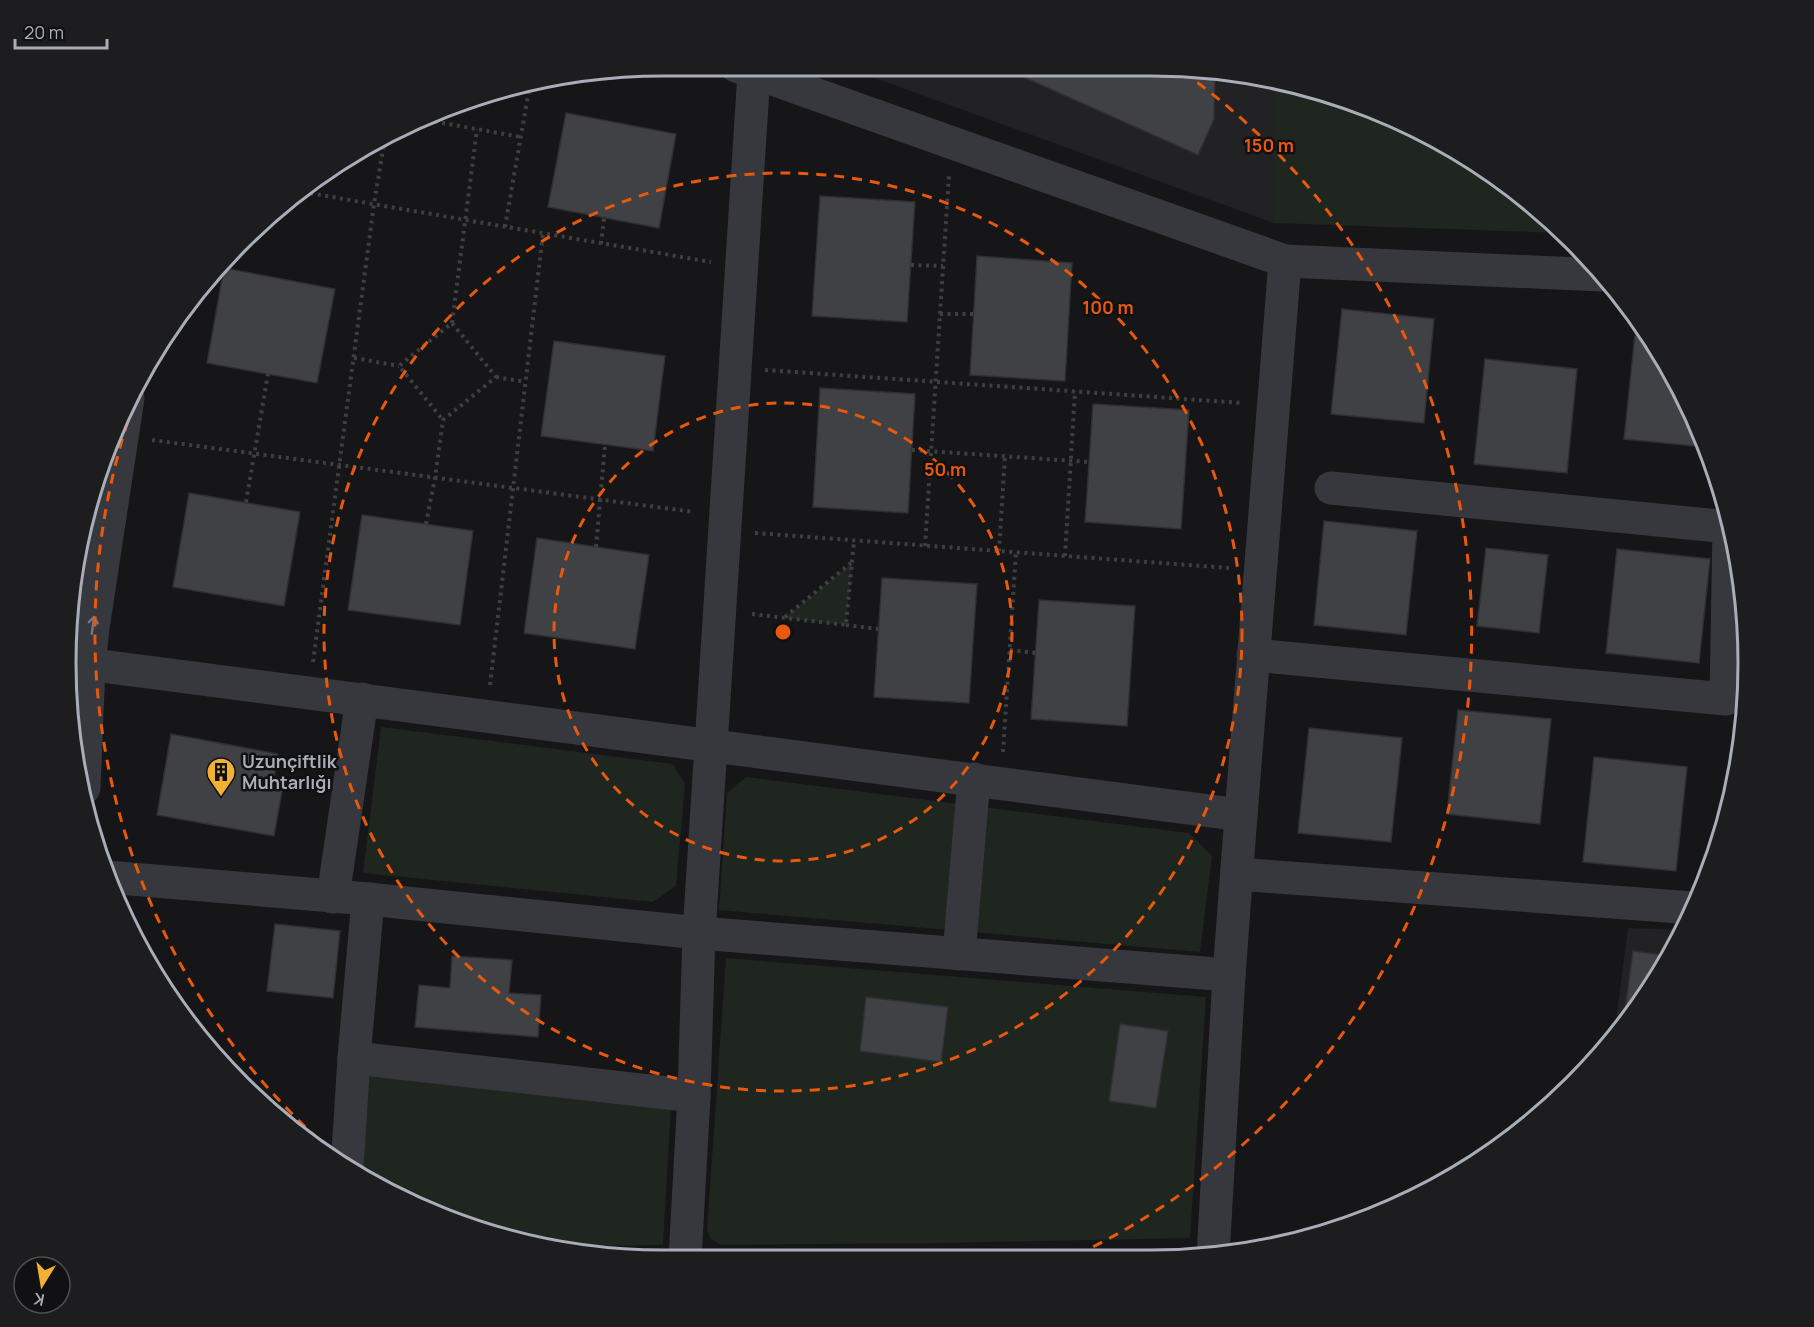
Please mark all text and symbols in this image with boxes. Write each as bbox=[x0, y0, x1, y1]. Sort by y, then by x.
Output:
scale bar bbox=[15, 12, 106, 50]
text: 20 m bbox=[24, 20, 64, 44]
text: 150 m bbox=[1244, 133, 1294, 157]
text: 100 m bbox=[1082, 295, 1134, 319]
text: 50 m bbox=[924, 457, 966, 481]
one-way arrow bbox=[88, 615, 99, 635]
centre of rings bbox=[773, 622, 793, 642]
place label: Uzunçiftlik Muhtarlığı bbox=[242, 749, 338, 794]
building icon: Uzunçiftlik Muhtarlığı bbox=[205, 756, 237, 798]
north arrow bbox=[12, 1255, 72, 1315]
text: K bbox=[31, 1288, 46, 1312]

